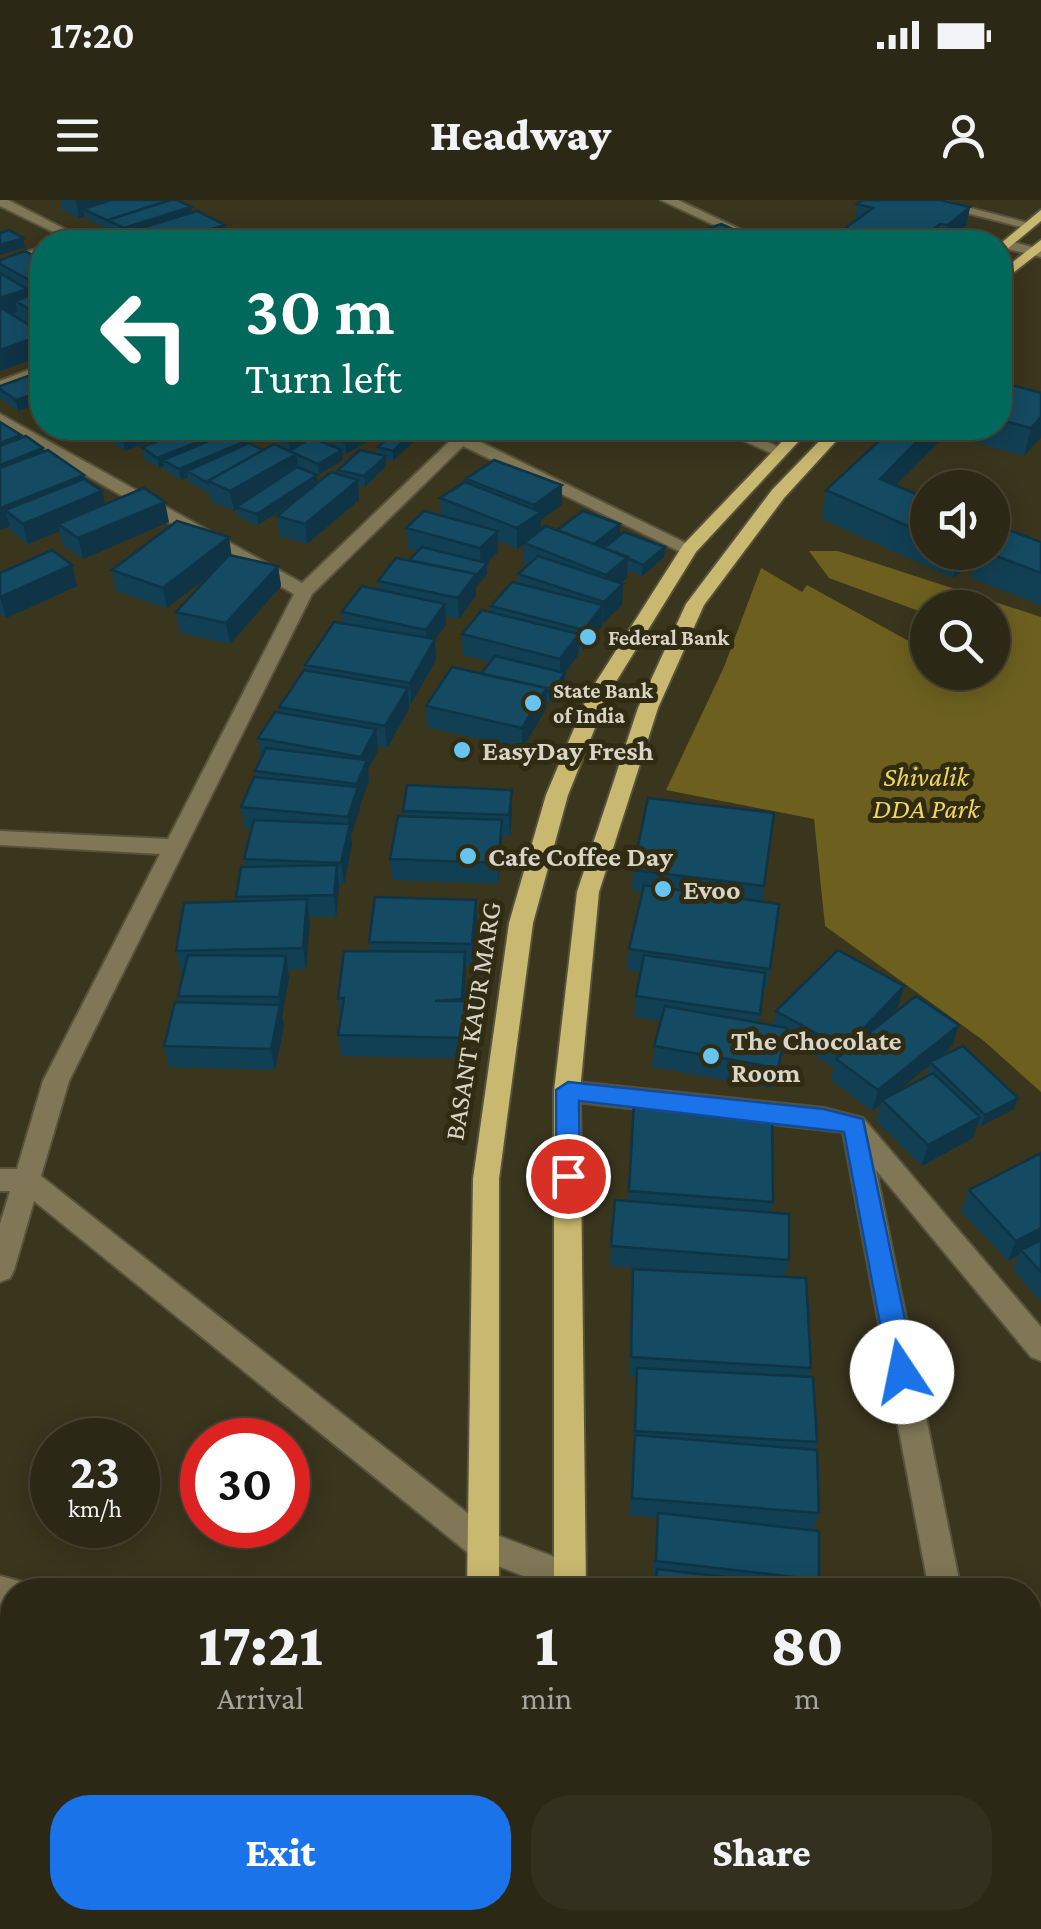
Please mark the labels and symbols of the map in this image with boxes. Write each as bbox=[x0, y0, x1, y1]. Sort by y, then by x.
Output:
place label: Federal Bank bbox=[608, 625, 730, 650]
marker: Federal Bank bbox=[577, 626, 599, 648]
place label: State Bank of India bbox=[553, 678, 654, 728]
marker: State Bank of India bbox=[522, 692, 544, 714]
place label: EasyDay Fresh bbox=[482, 735, 654, 766]
marker: EasyDay Fresh bbox=[451, 739, 473, 761]
park label: Shivalik DDA Park bbox=[873, 761, 981, 824]
place label: Cafe Coffee Day bbox=[488, 841, 673, 872]
marker: Cafe Coffee Day bbox=[457, 845, 479, 867]
place label: Evoo bbox=[683, 874, 741, 905]
marker: Evoo bbox=[652, 878, 674, 900]
street label: BASANT KAUR MARG bbox=[438, 900, 507, 1143]
place label: The Chocolate Room bbox=[731, 1025, 901, 1088]
marker: The Chocolate Room bbox=[700, 1045, 722, 1067]
pin bbox=[526, 1134, 611, 1219]
position arrow bbox=[850, 1320, 954, 1424]
speed limit sign: 30 bbox=[180, 1418, 310, 1548]

